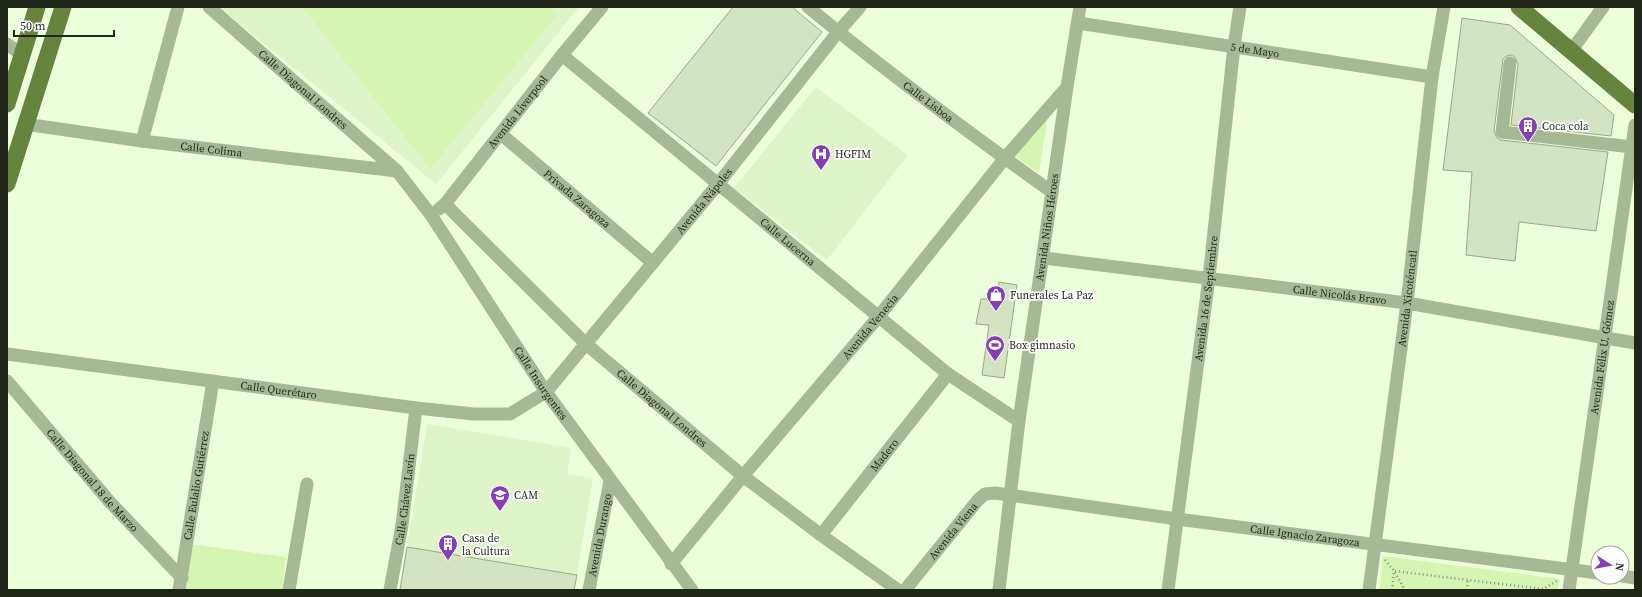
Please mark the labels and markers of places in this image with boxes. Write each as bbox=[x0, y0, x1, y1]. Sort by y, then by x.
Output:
building icon: Coca cola bbox=[1517, 115, 1539, 143]
place label: Coca cola bbox=[1542, 119, 1589, 134]
hospital icon: HGFIM bbox=[810, 143, 832, 171]
place label: HGFIM bbox=[835, 147, 871, 162]
shop icon: Funerales La Paz bbox=[985, 284, 1007, 312]
place label: Funerales La Paz bbox=[1010, 288, 1093, 303]
sports icon: Box gimnasio bbox=[984, 334, 1006, 362]
place label: Box gimnasio bbox=[1009, 338, 1075, 353]
school or university icon: CAM bbox=[489, 484, 511, 512]
place label: CAM bbox=[514, 488, 538, 503]
place label: Casa de la Cultura bbox=[462, 531, 510, 559]
building icon: Casa de la Cultura bbox=[437, 533, 459, 561]

